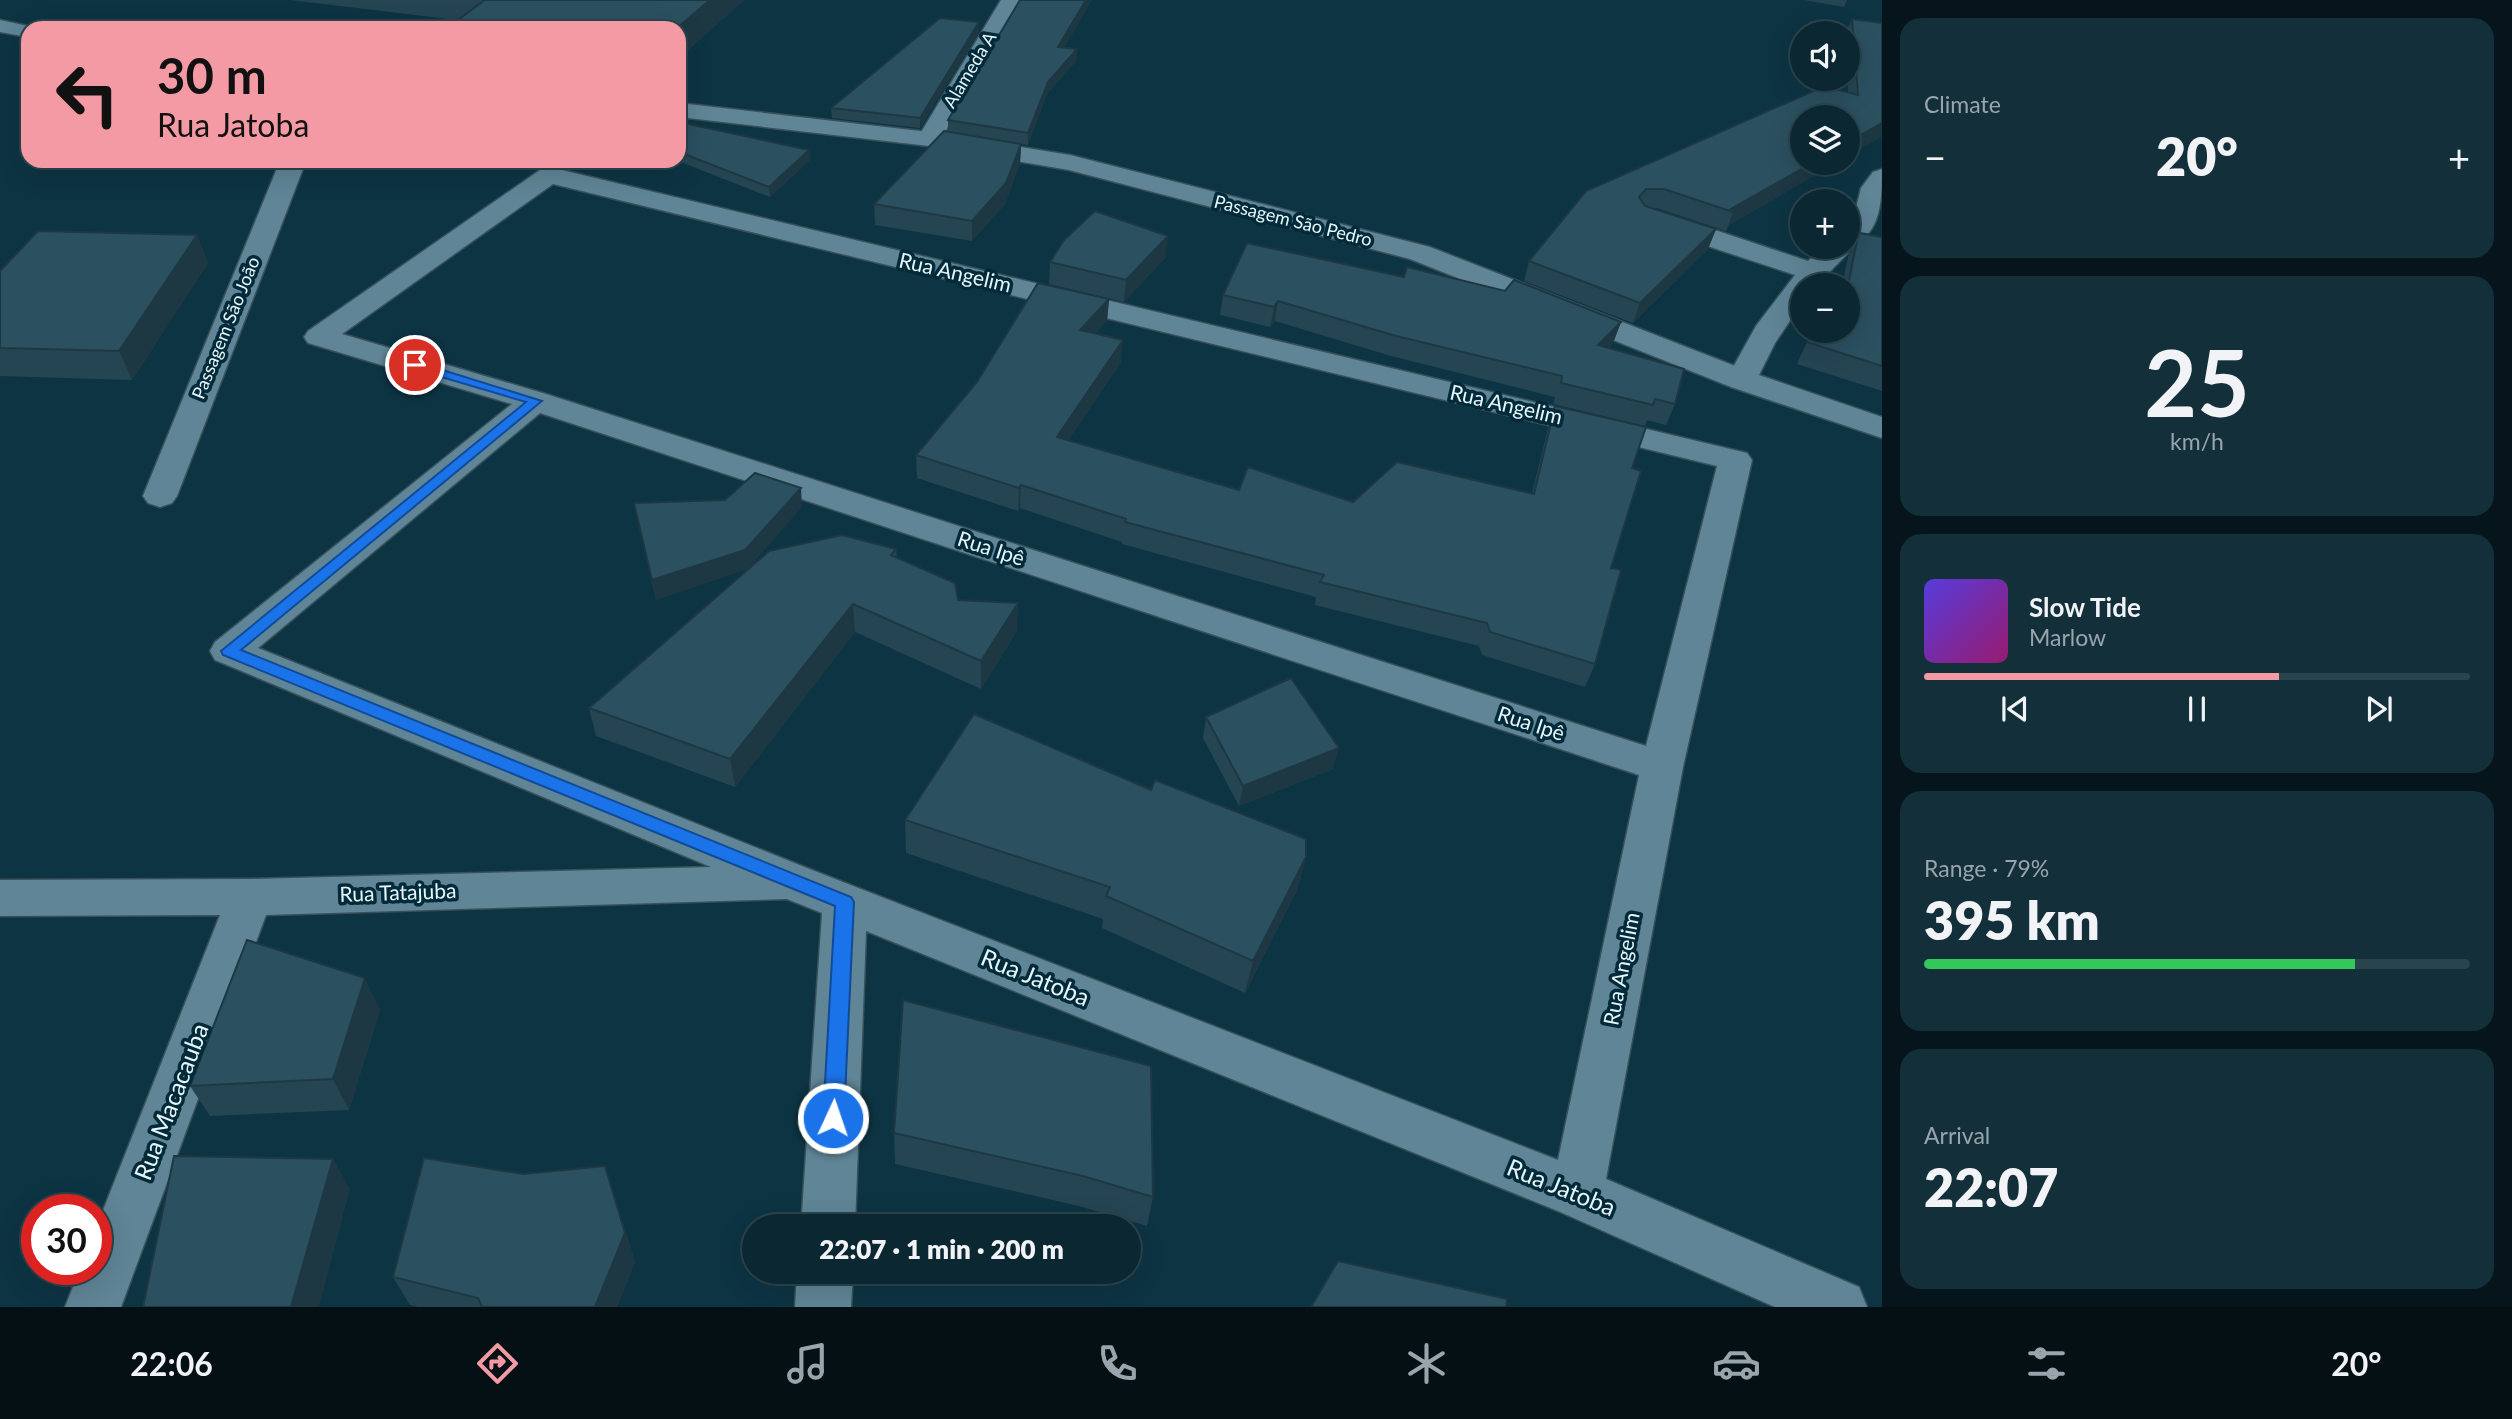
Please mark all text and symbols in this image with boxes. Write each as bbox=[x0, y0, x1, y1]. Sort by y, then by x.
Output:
map controls bbox=[1790, 21, 1860, 343]
button: sound bbox=[1790, 21, 1860, 91]
street label: Alameda A bbox=[938, 27, 1001, 112]
text: 30 m bbox=[157, 46, 267, 104]
icon: left bbox=[42, 49, 133, 140]
text: Climate bbox=[1924, 90, 2001, 118]
text: Rua Jatoba bbox=[157, 105, 309, 144]
button: layers bbox=[1790, 105, 1860, 175]
text: 20° bbox=[2156, 125, 2238, 187]
text: − bbox=[1924, 134, 1946, 180]
text: + bbox=[2448, 134, 2470, 180]
button: + bbox=[1790, 189, 1860, 259]
street label: Passagem São Pedro bbox=[1212, 190, 1374, 250]
street label: Rua Angelim bbox=[897, 246, 1014, 297]
street label: Passagem São João bbox=[186, 253, 264, 402]
button: − bbox=[1790, 273, 1860, 343]
text: 25 bbox=[2144, 327, 2250, 436]
pin bbox=[385, 335, 445, 395]
icon: arrive bbox=[396, 346, 434, 384]
street label: Rua Angelim bbox=[1448, 378, 1565, 429]
text: km/h bbox=[2170, 427, 2224, 455]
street label: Rua Ipê bbox=[955, 525, 1028, 570]
text: Slow Tide bbox=[2029, 591, 2141, 623]
text: Marlow bbox=[2029, 623, 2106, 651]
icon: previous bbox=[1996, 690, 2034, 728]
icon: pause bbox=[2178, 690, 2216, 728]
icon: next bbox=[2360, 690, 2398, 728]
street label: Rua Ipê bbox=[1495, 700, 1568, 745]
text: Range · 79% bbox=[1924, 854, 2049, 882]
street label: Rua Tatajuba bbox=[339, 877, 457, 906]
text: 395 km bbox=[1924, 889, 2100, 951]
street label: Rua Angelim bbox=[1597, 910, 1644, 1027]
street label: Rua Jatoba bbox=[977, 942, 1094, 1011]
street label: Rua Macacauba bbox=[127, 1019, 214, 1184]
position arrow bbox=[796, 1081, 870, 1155]
text: Arrival bbox=[1924, 1121, 1990, 1149]
street label: Rua Jatoba bbox=[1503, 1152, 1620, 1221]
text: 22:07 bbox=[1924, 1156, 2058, 1218]
speed limit sign: 30 bbox=[21, 1194, 112, 1285]
text: 22:07 · 1 min · 200 m bbox=[819, 1233, 1064, 1265]
icon: directions bbox=[473, 1339, 522, 1388]
icon: music bbox=[783, 1339, 832, 1388]
icon: phone bbox=[1093, 1339, 1142, 1388]
icon: climate bbox=[1402, 1339, 1451, 1388]
icon: car bbox=[1712, 1339, 1761, 1388]
icon: filters bbox=[2022, 1339, 2071, 1388]
text: 22:06 bbox=[130, 1344, 213, 1383]
text: 20° bbox=[2331, 1344, 2382, 1383]

